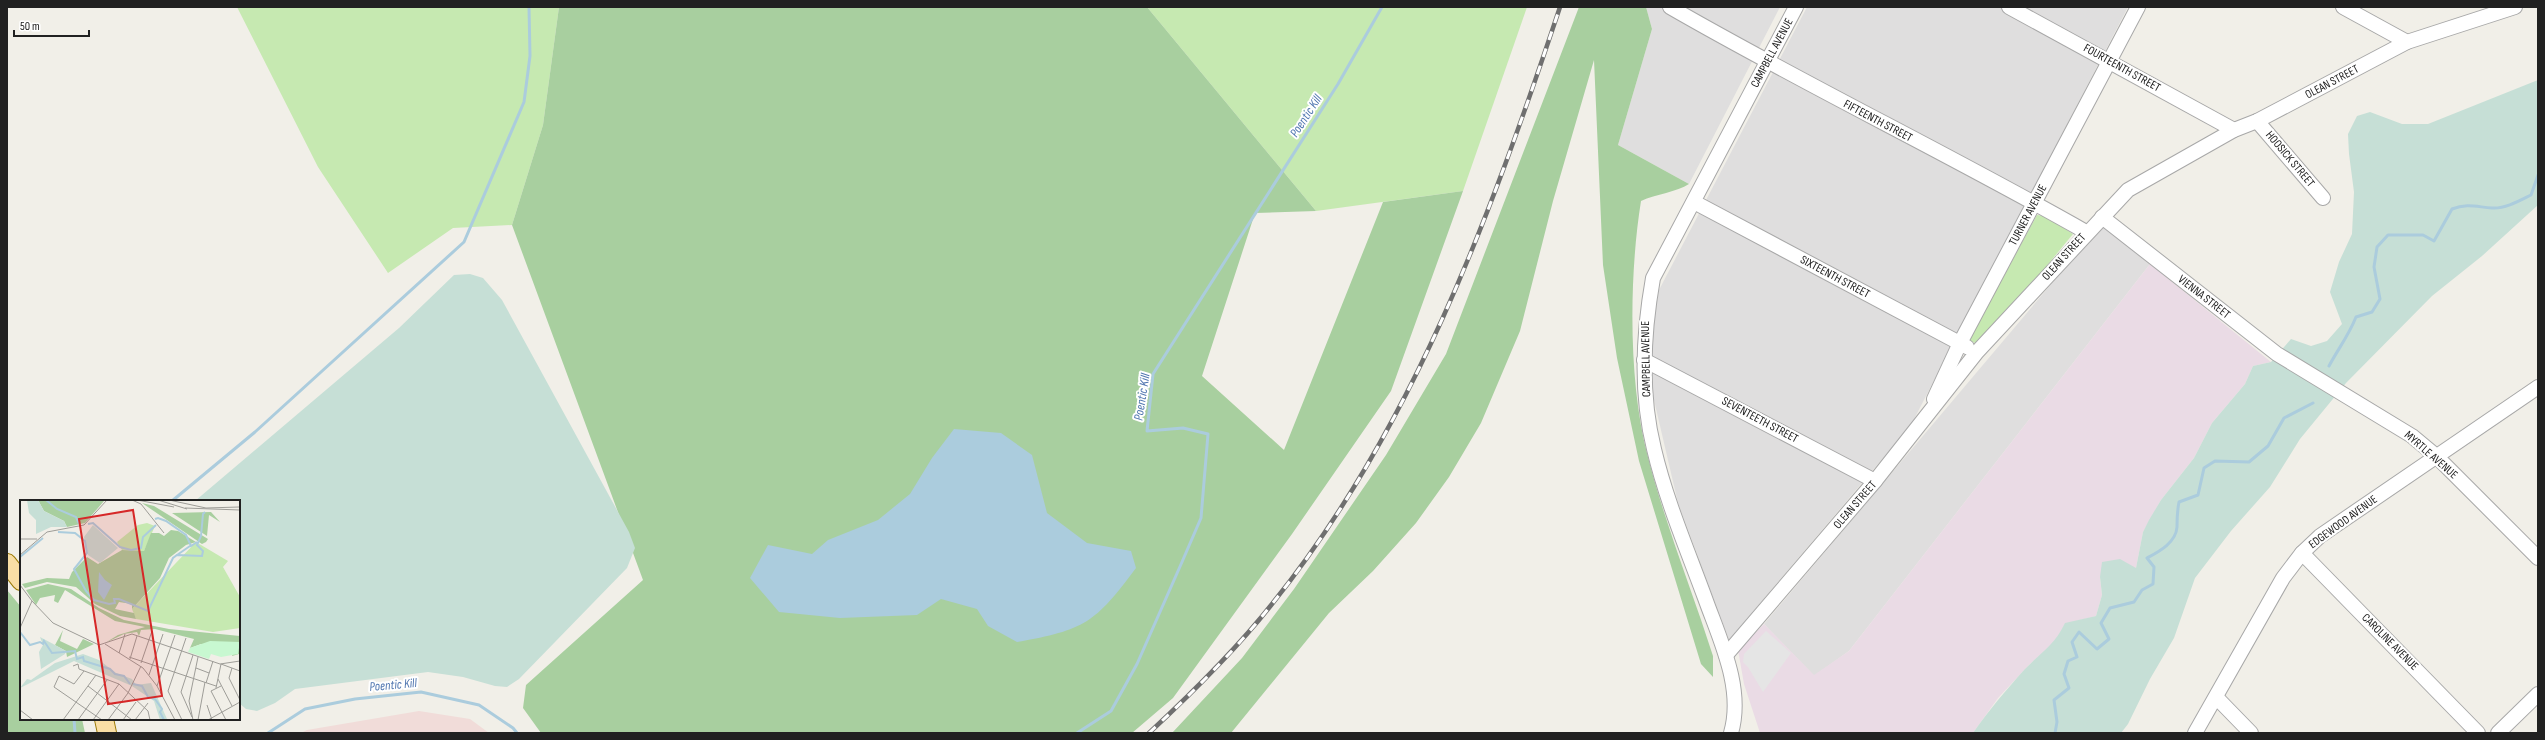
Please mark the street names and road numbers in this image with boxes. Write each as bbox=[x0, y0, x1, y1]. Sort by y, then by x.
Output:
street label: CAMPBELL AVENUE bbox=[1747, 16, 1797, 90]
street label: FOURTEENTH STREET bbox=[2081, 41, 2163, 95]
street label: OLEAN STREET bbox=[2303, 62, 2361, 102]
street label: FIFTEENTH STREET bbox=[1841, 97, 1915, 145]
street label: HOOSICK STREET bbox=[2262, 128, 2318, 190]
street label: TURNER AVENUE bbox=[2006, 182, 2050, 248]
street label: OLEAN STREET bbox=[2039, 230, 2089, 284]
street label: SIXTEENTH STREET bbox=[1798, 252, 1872, 302]
street label: VIENNA STREET bbox=[2175, 272, 2233, 322]
street label: CAMPBELL AVENUE bbox=[1638, 321, 1654, 397]
street label: SEVENTEETH STREET bbox=[1719, 394, 1801, 446]
street label: MYRTLE AVENUE bbox=[2401, 428, 2461, 482]
street label: OLEAN STREET bbox=[1830, 478, 1880, 532]
street label: EDGEWOOD AVENUE bbox=[2306, 492, 2380, 552]
street label: CAROLINE AVENUE bbox=[2358, 610, 2422, 674]

